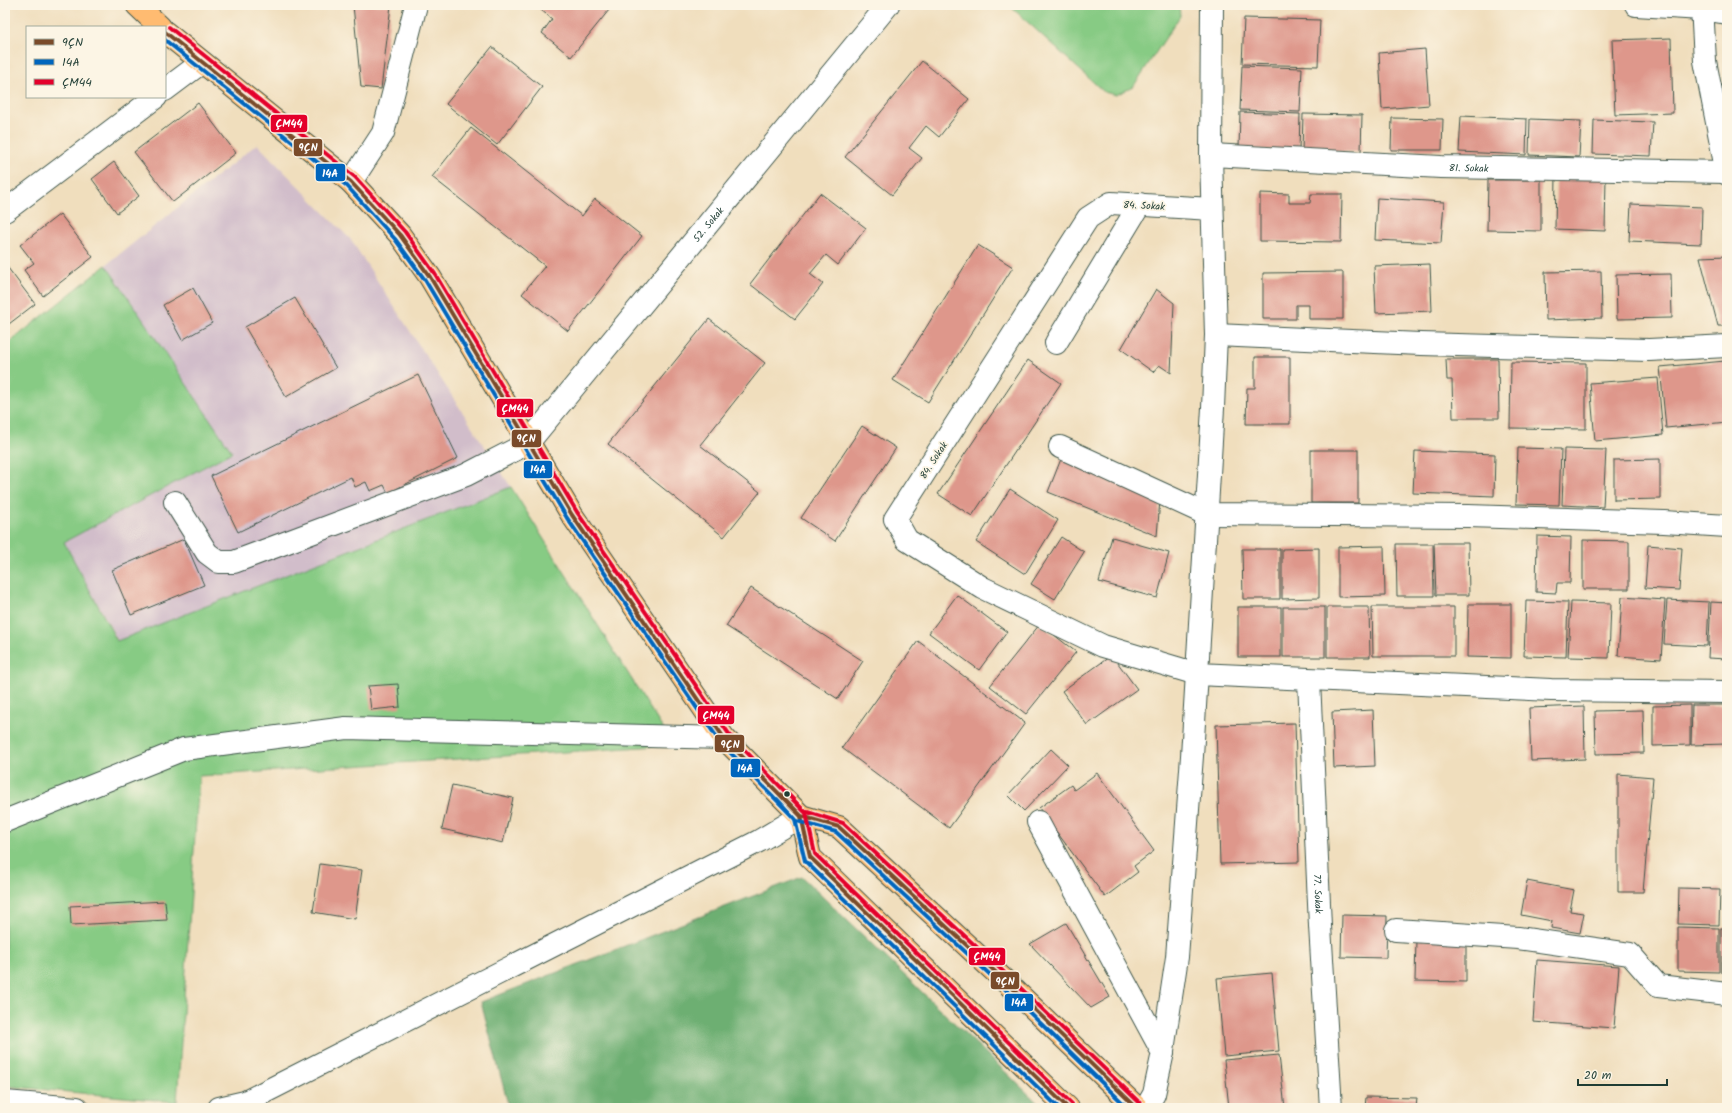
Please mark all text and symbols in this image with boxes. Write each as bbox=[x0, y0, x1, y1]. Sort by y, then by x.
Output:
legend bbox=[26, 26, 166, 98]
text: 9ÇN bbox=[62, 33, 83, 52]
text: 14A bbox=[62, 53, 80, 72]
text: ÇM44 bbox=[62, 73, 92, 92]
line badge: ÇM44 bbox=[270, 114, 308, 133]
text: ÇM44 bbox=[275, 115, 303, 133]
line badge: 9ÇN bbox=[293, 138, 323, 157]
text: 9ÇN bbox=[298, 139, 318, 157]
street label: 81. Sokak bbox=[1449, 160, 1489, 177]
line badge: 14A bbox=[315, 163, 346, 182]
text: 14A bbox=[322, 165, 338, 183]
street label: 84. Sokak bbox=[1123, 197, 1166, 215]
street label: 52. Sokak bbox=[689, 203, 728, 246]
line badge: ÇM44 bbox=[496, 398, 534, 418]
text: ÇM44 bbox=[501, 400, 529, 418]
line badge: 9ÇN bbox=[511, 429, 542, 448]
text: 9ÇN bbox=[516, 430, 536, 448]
street label: 84. Sokak bbox=[916, 438, 952, 482]
line badge: 14A bbox=[523, 460, 553, 479]
text: 14A bbox=[530, 461, 546, 479]
line badge: ÇM44 bbox=[697, 705, 735, 725]
text: ÇM44 bbox=[702, 707, 730, 725]
line badge: 9ÇN bbox=[714, 734, 745, 753]
text: 9ÇN bbox=[720, 736, 740, 754]
line badge: 14A bbox=[730, 758, 761, 778]
text: 14A bbox=[737, 760, 753, 778]
unlabelled marker bbox=[782, 789, 792, 799]
street label: 77. Sokak bbox=[1309, 874, 1326, 914]
line badge: ÇM44 bbox=[968, 947, 1006, 966]
text: ÇM44 bbox=[973, 948, 1001, 966]
line badge: 9ÇN bbox=[990, 971, 1020, 990]
text: 9ÇN bbox=[995, 973, 1015, 991]
line badge: 14A bbox=[1004, 993, 1034, 1012]
text: 14A bbox=[1011, 994, 1027, 1012]
scale bar bbox=[1578, 1061, 1667, 1087]
text: 20 m bbox=[1584, 1066, 1612, 1085]

